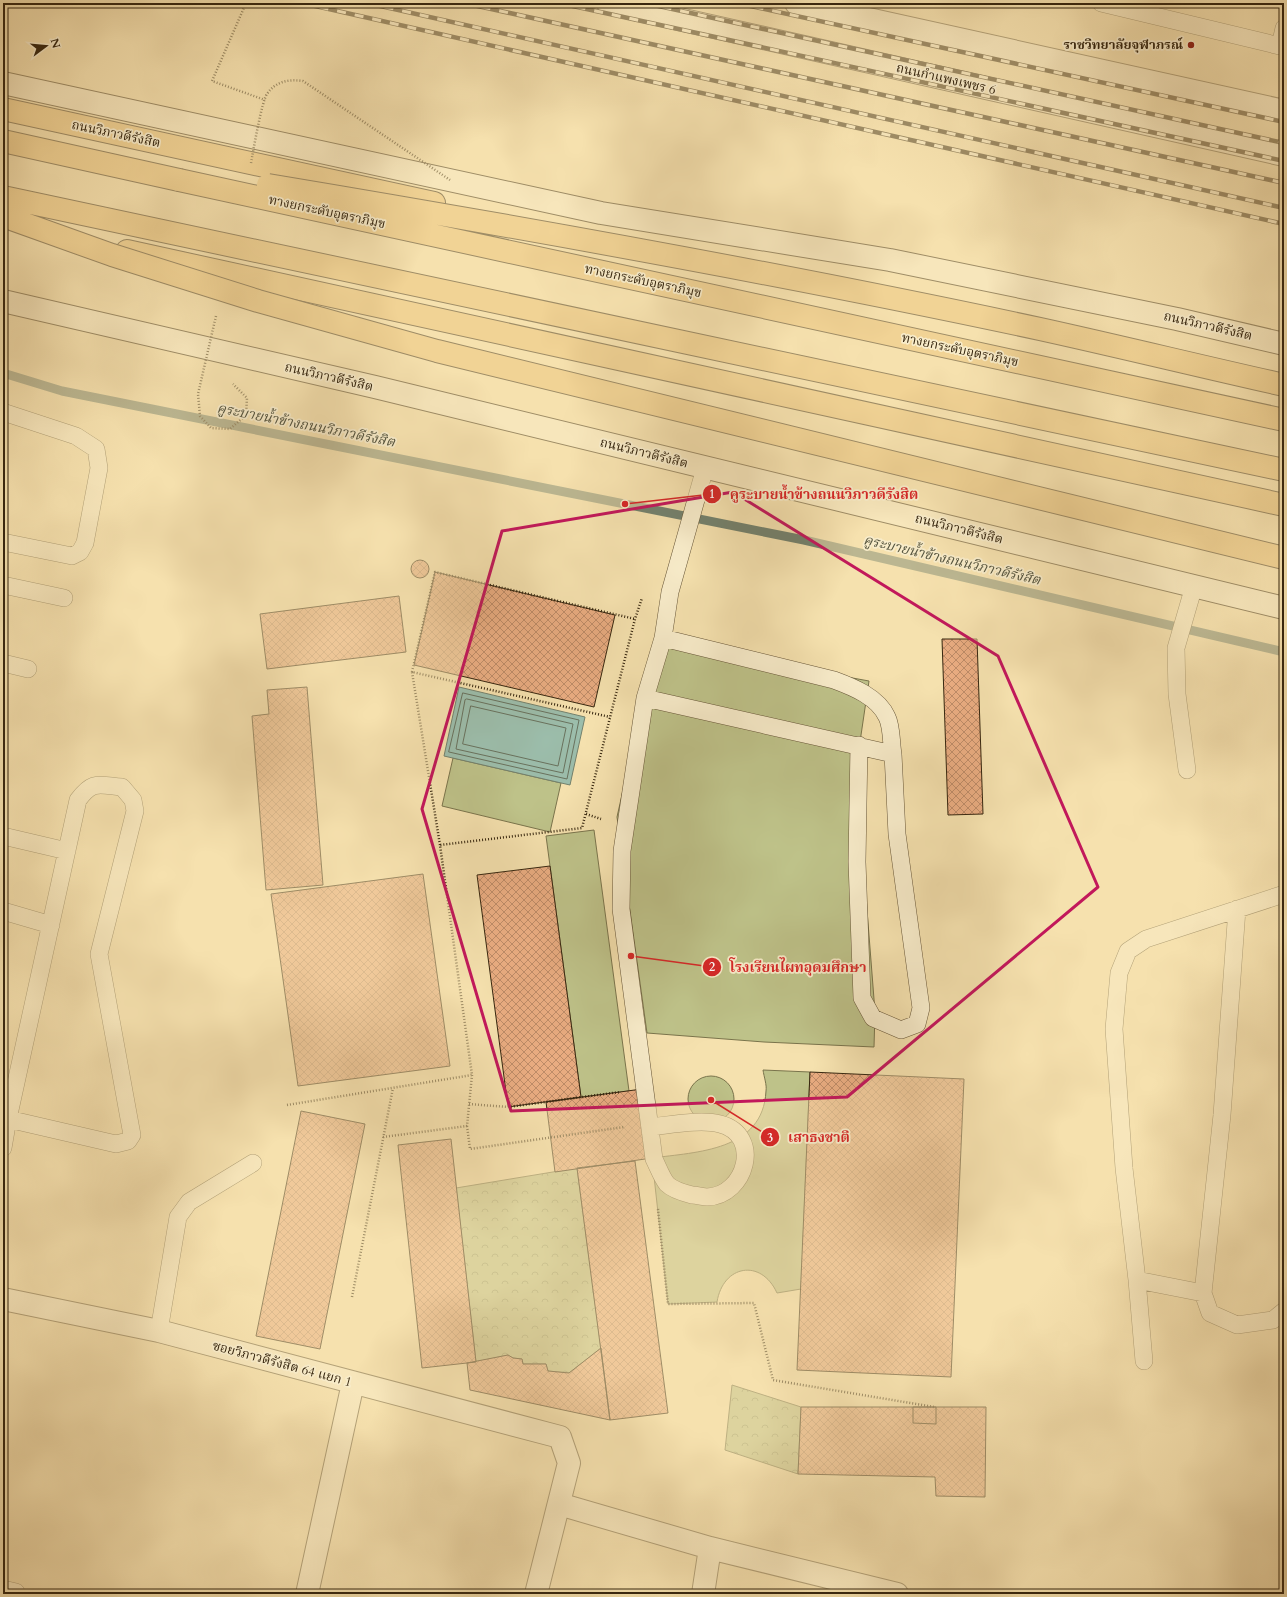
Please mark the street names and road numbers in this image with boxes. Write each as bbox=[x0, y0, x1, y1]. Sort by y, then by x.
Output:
street label: ถนนกำแพงเพชร 6 bbox=[894, 59, 998, 99]
street label: ถนนวิภาวดีรังสิต bbox=[70, 116, 162, 152]
street label: ทางยกระดับอุตราภิมุข bbox=[267, 191, 387, 233]
street label: ทางยกระดับอุตราภิมุข bbox=[583, 260, 703, 302]
street label: ถนนวิภาวดีรังสิต bbox=[1162, 307, 1254, 345]
street label: ทางยกระดับอุตราภิมุข bbox=[900, 329, 1020, 371]
street label: ถนนวิภาวดีรังสิต bbox=[283, 358, 375, 396]
street label: ถนนวิภาวดีรังสิต bbox=[598, 433, 690, 473]
street label: ถนนวิภาวดีรังสิต bbox=[913, 509, 1005, 549]
street label: ซอยวิภาวดีรังสิต 64 แยก 1 bbox=[210, 1337, 354, 1391]

